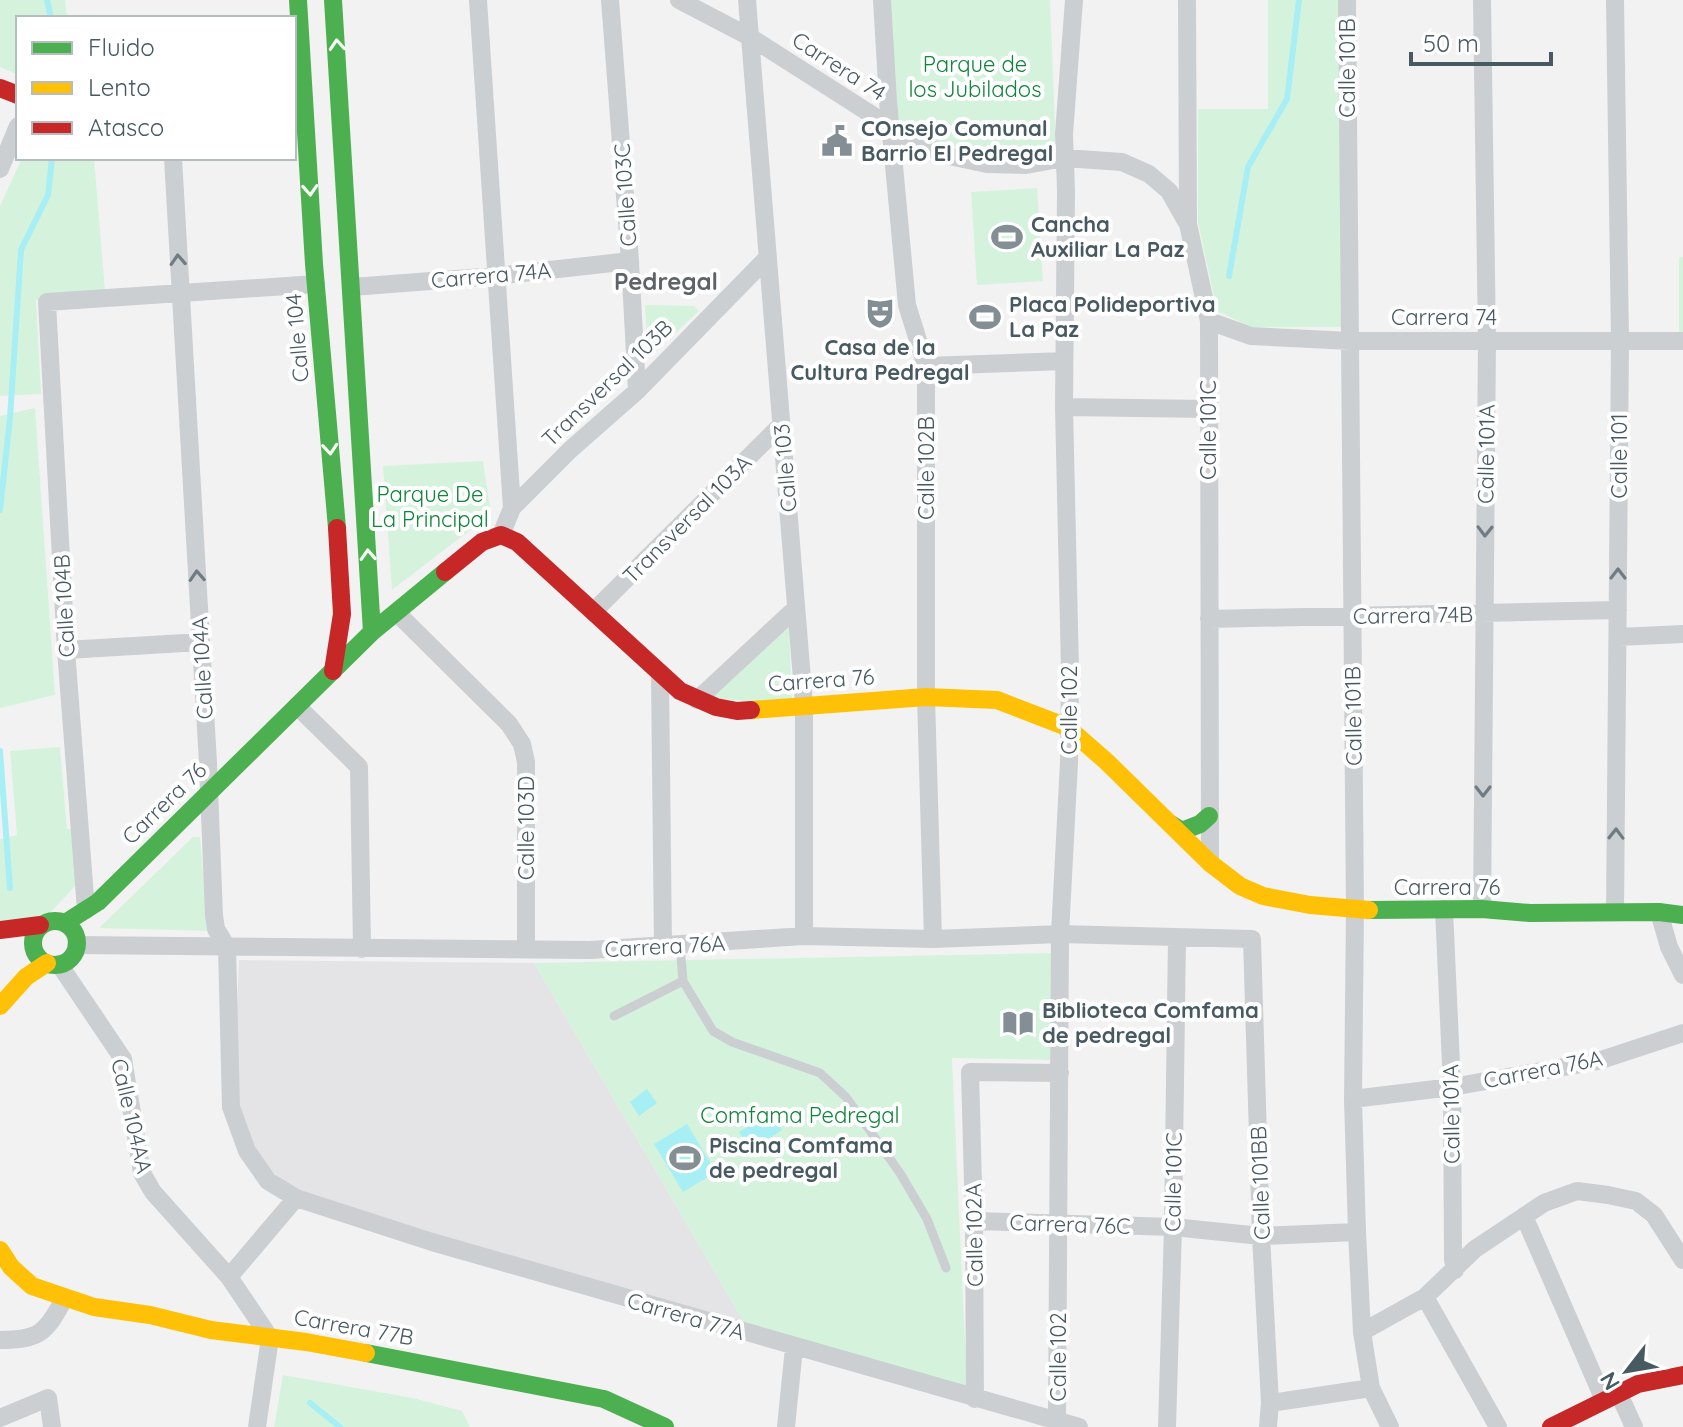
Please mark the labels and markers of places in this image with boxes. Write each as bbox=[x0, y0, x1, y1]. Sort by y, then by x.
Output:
place label: COnsejo Comunal Barrio El Pedregal bbox=[861, 114, 1054, 167]
public building icon: COnsejo Comunal Barrio El Pedregal bbox=[820, 124, 854, 158]
place label: Cancha Auxiliar La Paz bbox=[1031, 210, 1185, 263]
sports icon: Cancha Auxiliar La Paz bbox=[990, 220, 1024, 254]
place label: Placa Polideportiva La Paz bbox=[1009, 290, 1216, 343]
theatre icon: Casa de la Cultura Pedregal bbox=[863, 296, 897, 330]
sports icon: Placa Polideportiva La Paz bbox=[968, 300, 1002, 334]
place label: Casa de la Cultura Pedregal bbox=[790, 333, 970, 386]
place label: Biblioteca Comfama de pedregal bbox=[1042, 996, 1259, 1049]
library icon: Biblioteca Comfama de pedregal bbox=[1001, 1006, 1035, 1040]
place label: Piscina Comfama de pedregal bbox=[709, 1131, 893, 1184]
sports icon: Piscina Comfama de pedregal bbox=[668, 1141, 702, 1175]

